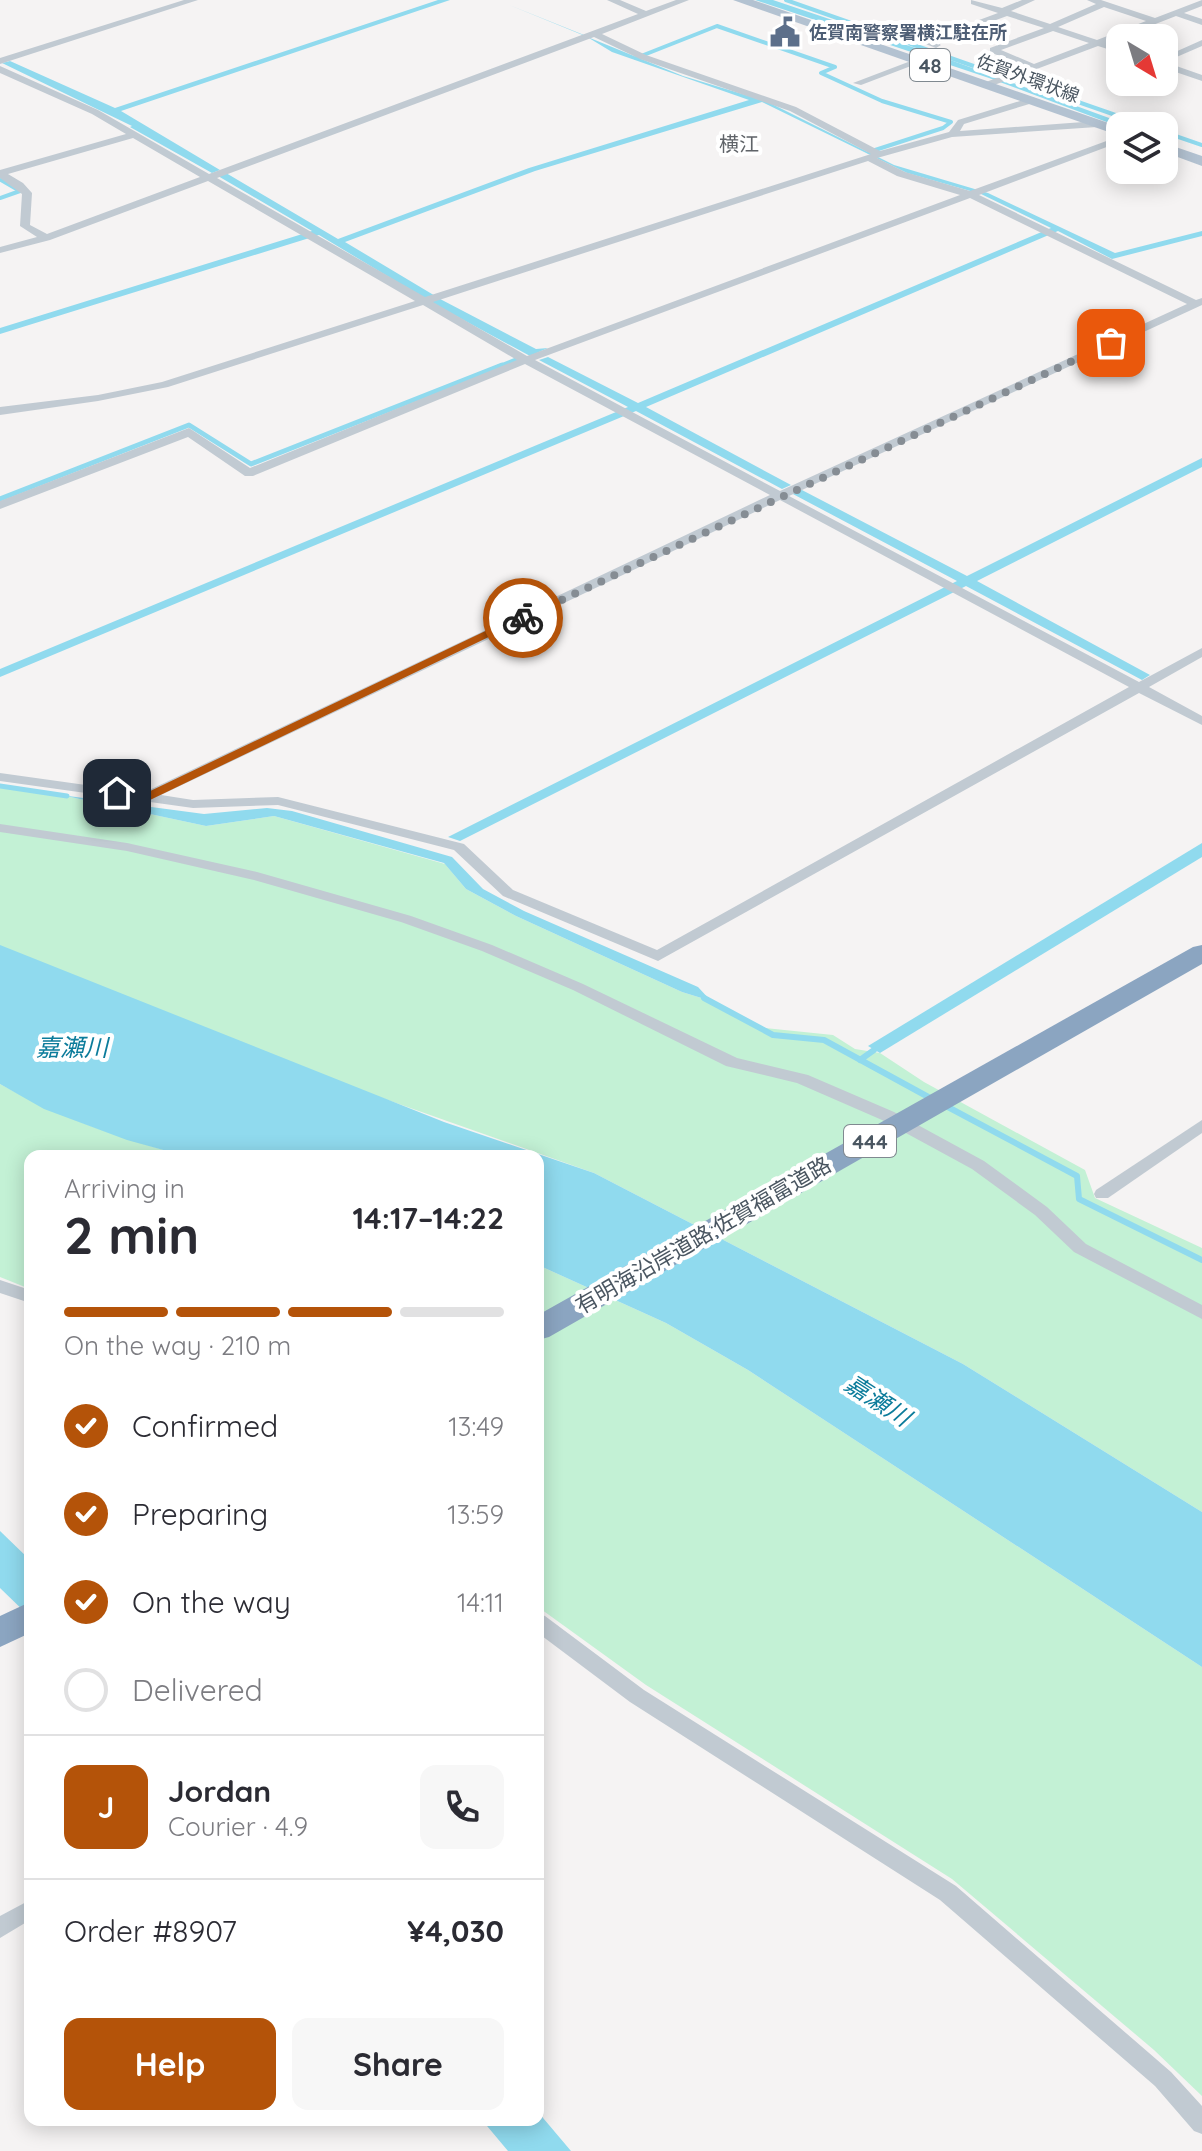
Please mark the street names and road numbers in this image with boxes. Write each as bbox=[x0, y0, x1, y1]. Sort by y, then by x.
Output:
road number: 48 bbox=[910, 49, 950, 81]
street label: 佐賀外環状線 bbox=[973, 49, 1083, 107]
road number: 444 bbox=[844, 1125, 896, 1157]
street label: 有明海沿岸道路;佐賀福富道路 bbox=[570, 1150, 836, 1320]

